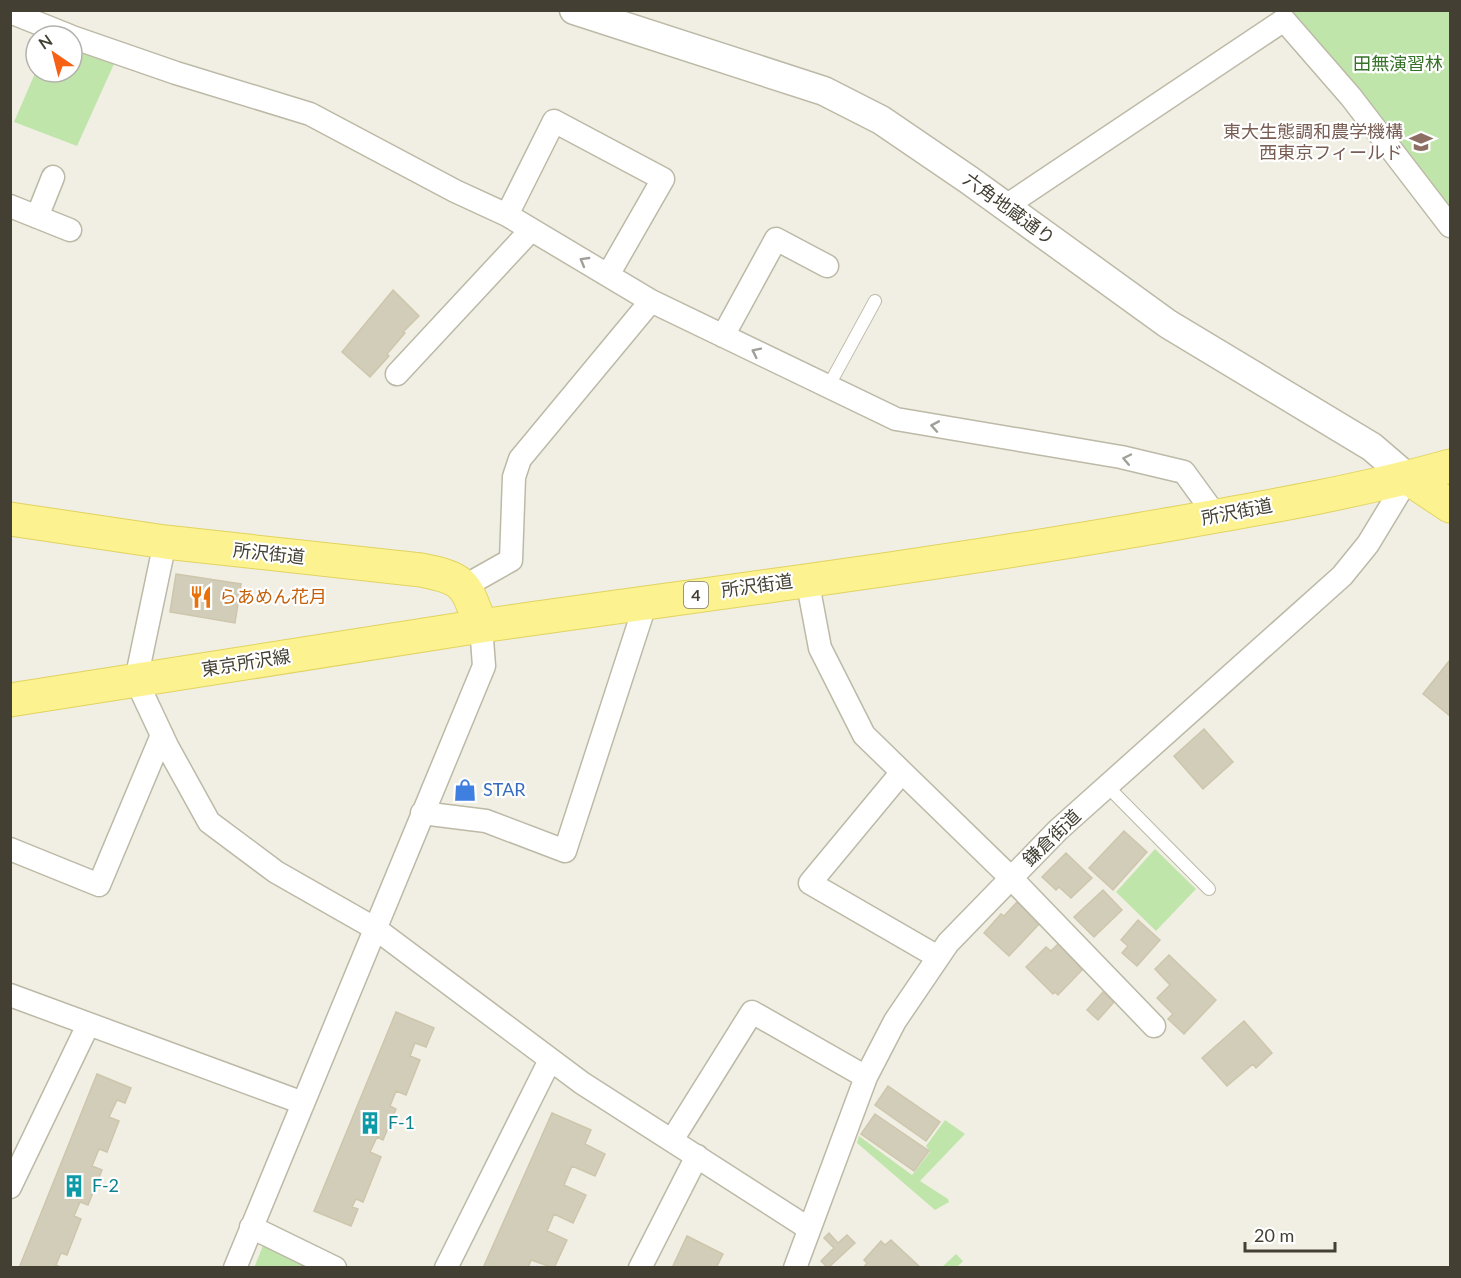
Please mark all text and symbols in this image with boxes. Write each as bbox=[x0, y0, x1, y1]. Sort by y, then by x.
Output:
north arrow bbox=[24, 24, 84, 84]
text: N bbox=[35, 30, 56, 53]
park label: 田無演習林 bbox=[1353, 52, 1443, 74]
place label: 東大生態調和農学機構 西東京フィールド bbox=[1223, 120, 1403, 163]
school or university icon: 東大生態調和農学機構 西東京フィールド bbox=[1408, 129, 1434, 155]
street label: 六角地蔵通り bbox=[959, 168, 1060, 249]
one-way arrow bbox=[580, 257, 590, 268]
one-way arrow bbox=[751, 348, 762, 359]
one-way arrow bbox=[930, 420, 940, 433]
one-way arrow bbox=[1123, 453, 1133, 466]
street label: 所沢街道 bbox=[1199, 493, 1274, 529]
street label: 所沢街道 bbox=[232, 538, 306, 568]
street label: 所沢街道 bbox=[720, 569, 794, 601]
road number: 4 bbox=[684, 582, 708, 608]
restaurant icon: らあめん花月 bbox=[188, 584, 214, 610]
place label: らあめん花月 bbox=[219, 585, 327, 607]
street label: 東京所沢線 bbox=[200, 644, 292, 680]
shop icon: STAR bbox=[452, 777, 478, 803]
place label: STAR bbox=[483, 778, 526, 800]
street label: 鎌倉街道 bbox=[1018, 804, 1085, 870]
building icon: F-1 bbox=[357, 1110, 383, 1136]
place label: F-1 bbox=[388, 1111, 415, 1133]
building icon: F-2 bbox=[61, 1173, 87, 1199]
place label: F-2 bbox=[92, 1174, 119, 1196]
scale bar bbox=[1245, 1215, 1335, 1253]
text: 20 m bbox=[1254, 1224, 1294, 1246]

